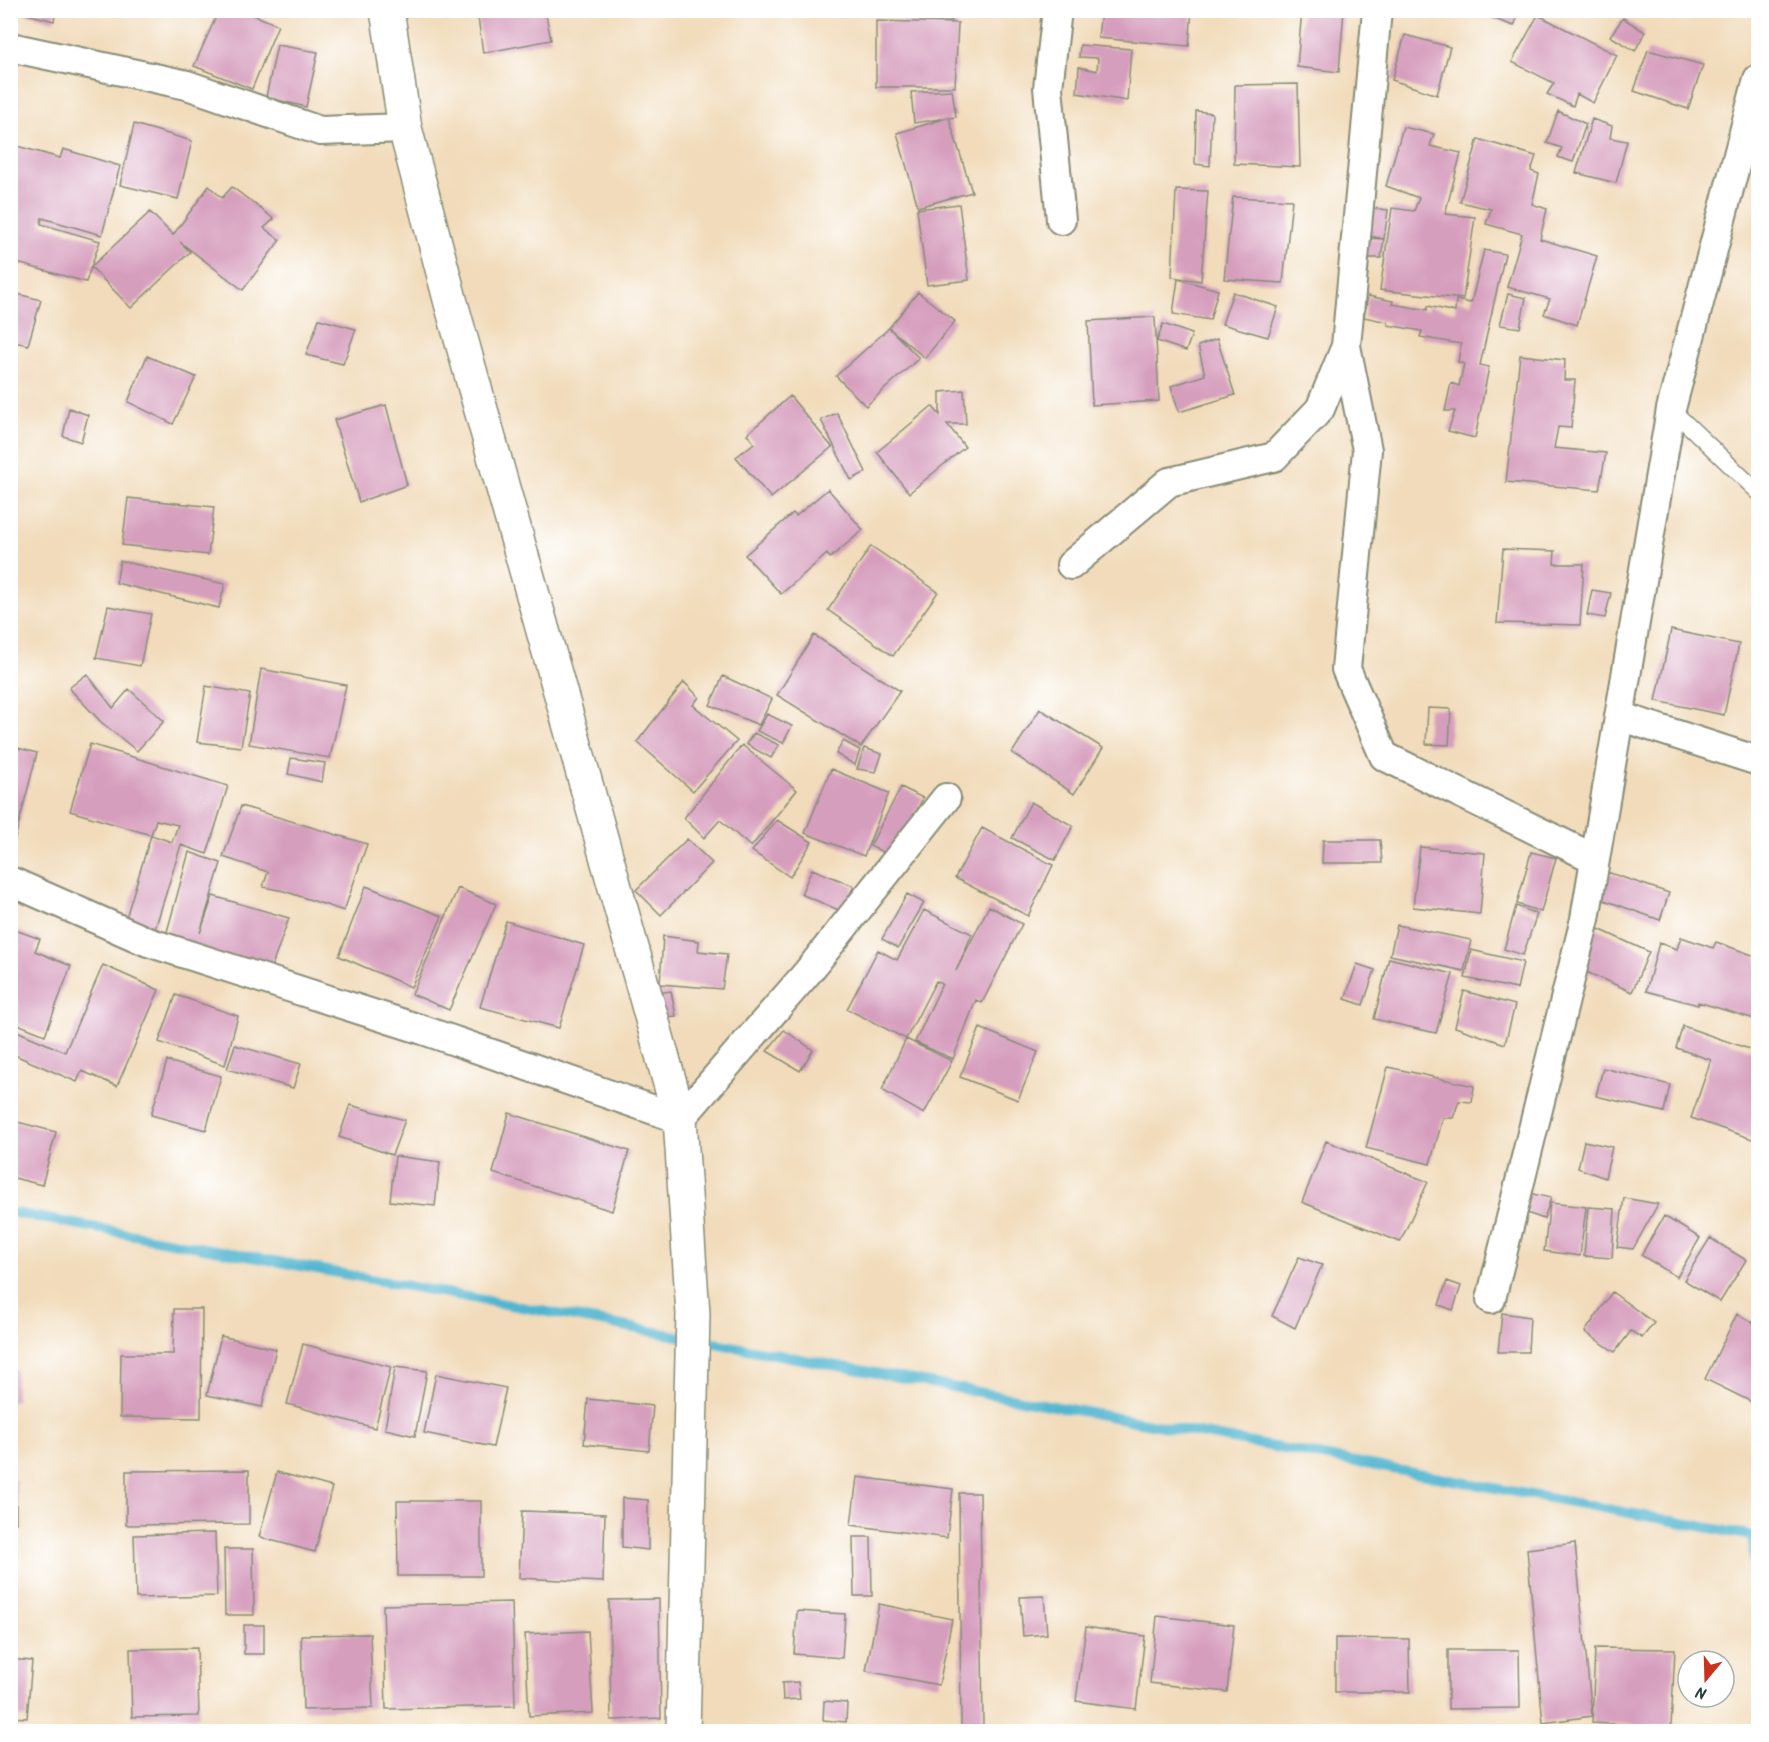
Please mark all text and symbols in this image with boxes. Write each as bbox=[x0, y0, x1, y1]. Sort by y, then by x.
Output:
north arrow bbox=[1676, 1649, 1736, 1709]
text: N bbox=[1693, 1678, 1710, 1705]

